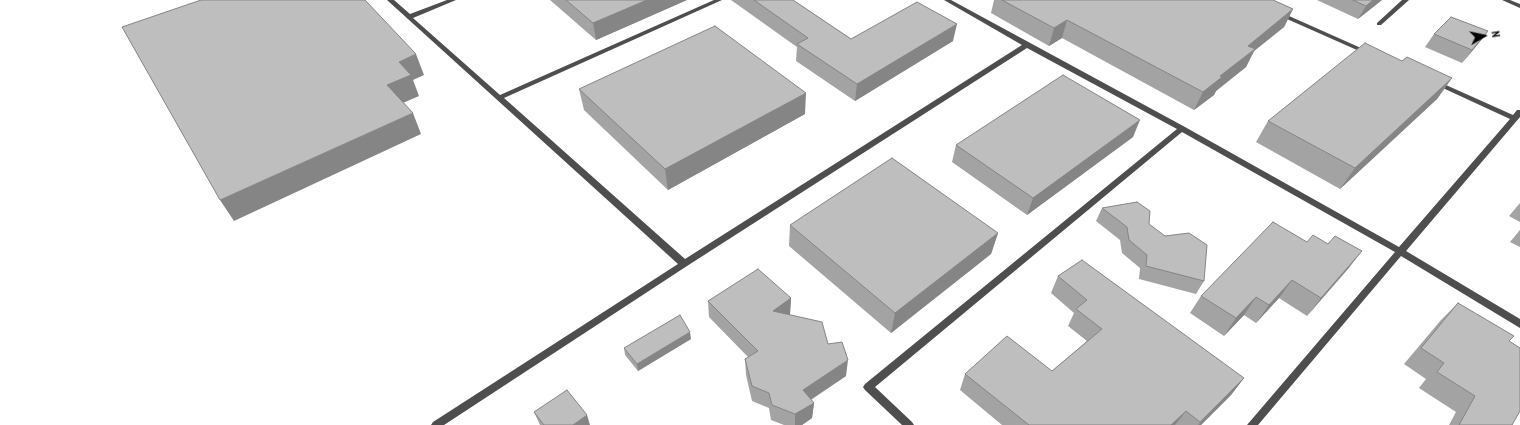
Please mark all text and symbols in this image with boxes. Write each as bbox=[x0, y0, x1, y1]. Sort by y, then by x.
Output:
north arrow bbox=[1464, 16, 1504, 56]
text: N bbox=[1488, 30, 1503, 38]

